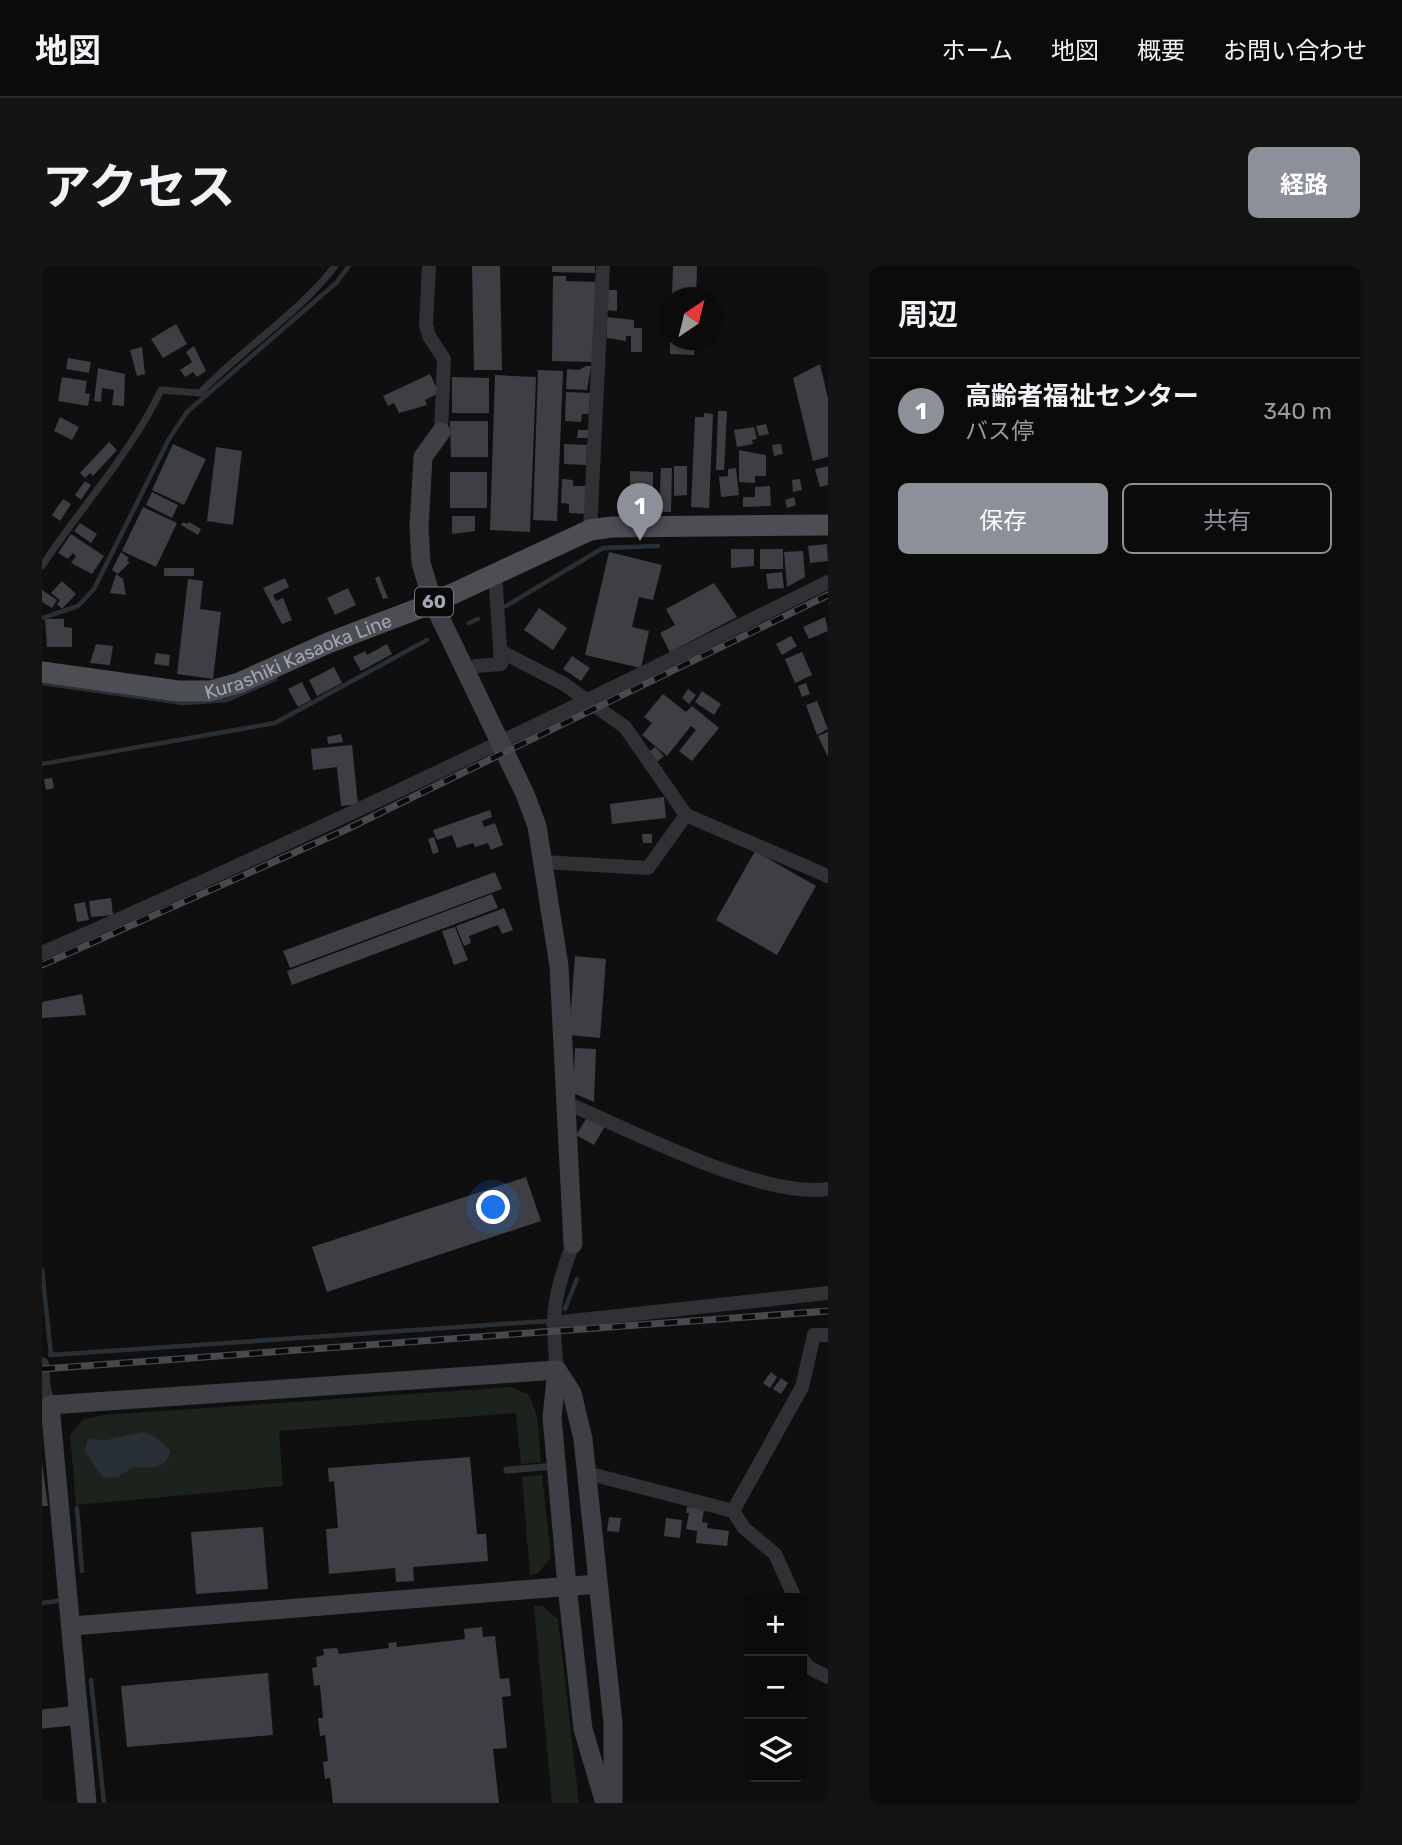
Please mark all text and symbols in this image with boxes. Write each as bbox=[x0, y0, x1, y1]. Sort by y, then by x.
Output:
text: 地図 bbox=[35, 31, 101, 70]
text: ホーム bbox=[942, 37, 1013, 65]
text: 地図 bbox=[1051, 37, 1099, 65]
text: 概要 bbox=[1137, 37, 1185, 65]
text: お問い合わせ bbox=[1223, 37, 1367, 65]
button: 経路 bbox=[1248, 147, 1360, 218]
text: アクセス bbox=[42, 158, 236, 216]
north arrow bbox=[660, 287, 723, 350]
text: 周辺 bbox=[898, 297, 958, 333]
text: 高齢者福祉センター bbox=[965, 381, 1199, 412]
text: 1 bbox=[915, 397, 927, 425]
text: 340 m bbox=[1263, 397, 1332, 425]
text: バス停 bbox=[965, 417, 1034, 445]
pin: 1 bbox=[617, 483, 663, 541]
button: 保存 bbox=[898, 483, 1108, 554]
button: 共有 bbox=[1122, 483, 1332, 554]
road number: 60 bbox=[415, 588, 453, 616]
street label: Kurashiki Kasaoka Line bbox=[202, 608, 395, 704]
your location bbox=[476, 1190, 510, 1224]
map controls bbox=[744, 1593, 807, 1782]
button: + bbox=[744, 1593, 807, 1656]
button: − bbox=[744, 1656, 807, 1719]
button: layers bbox=[744, 1719, 807, 1782]

